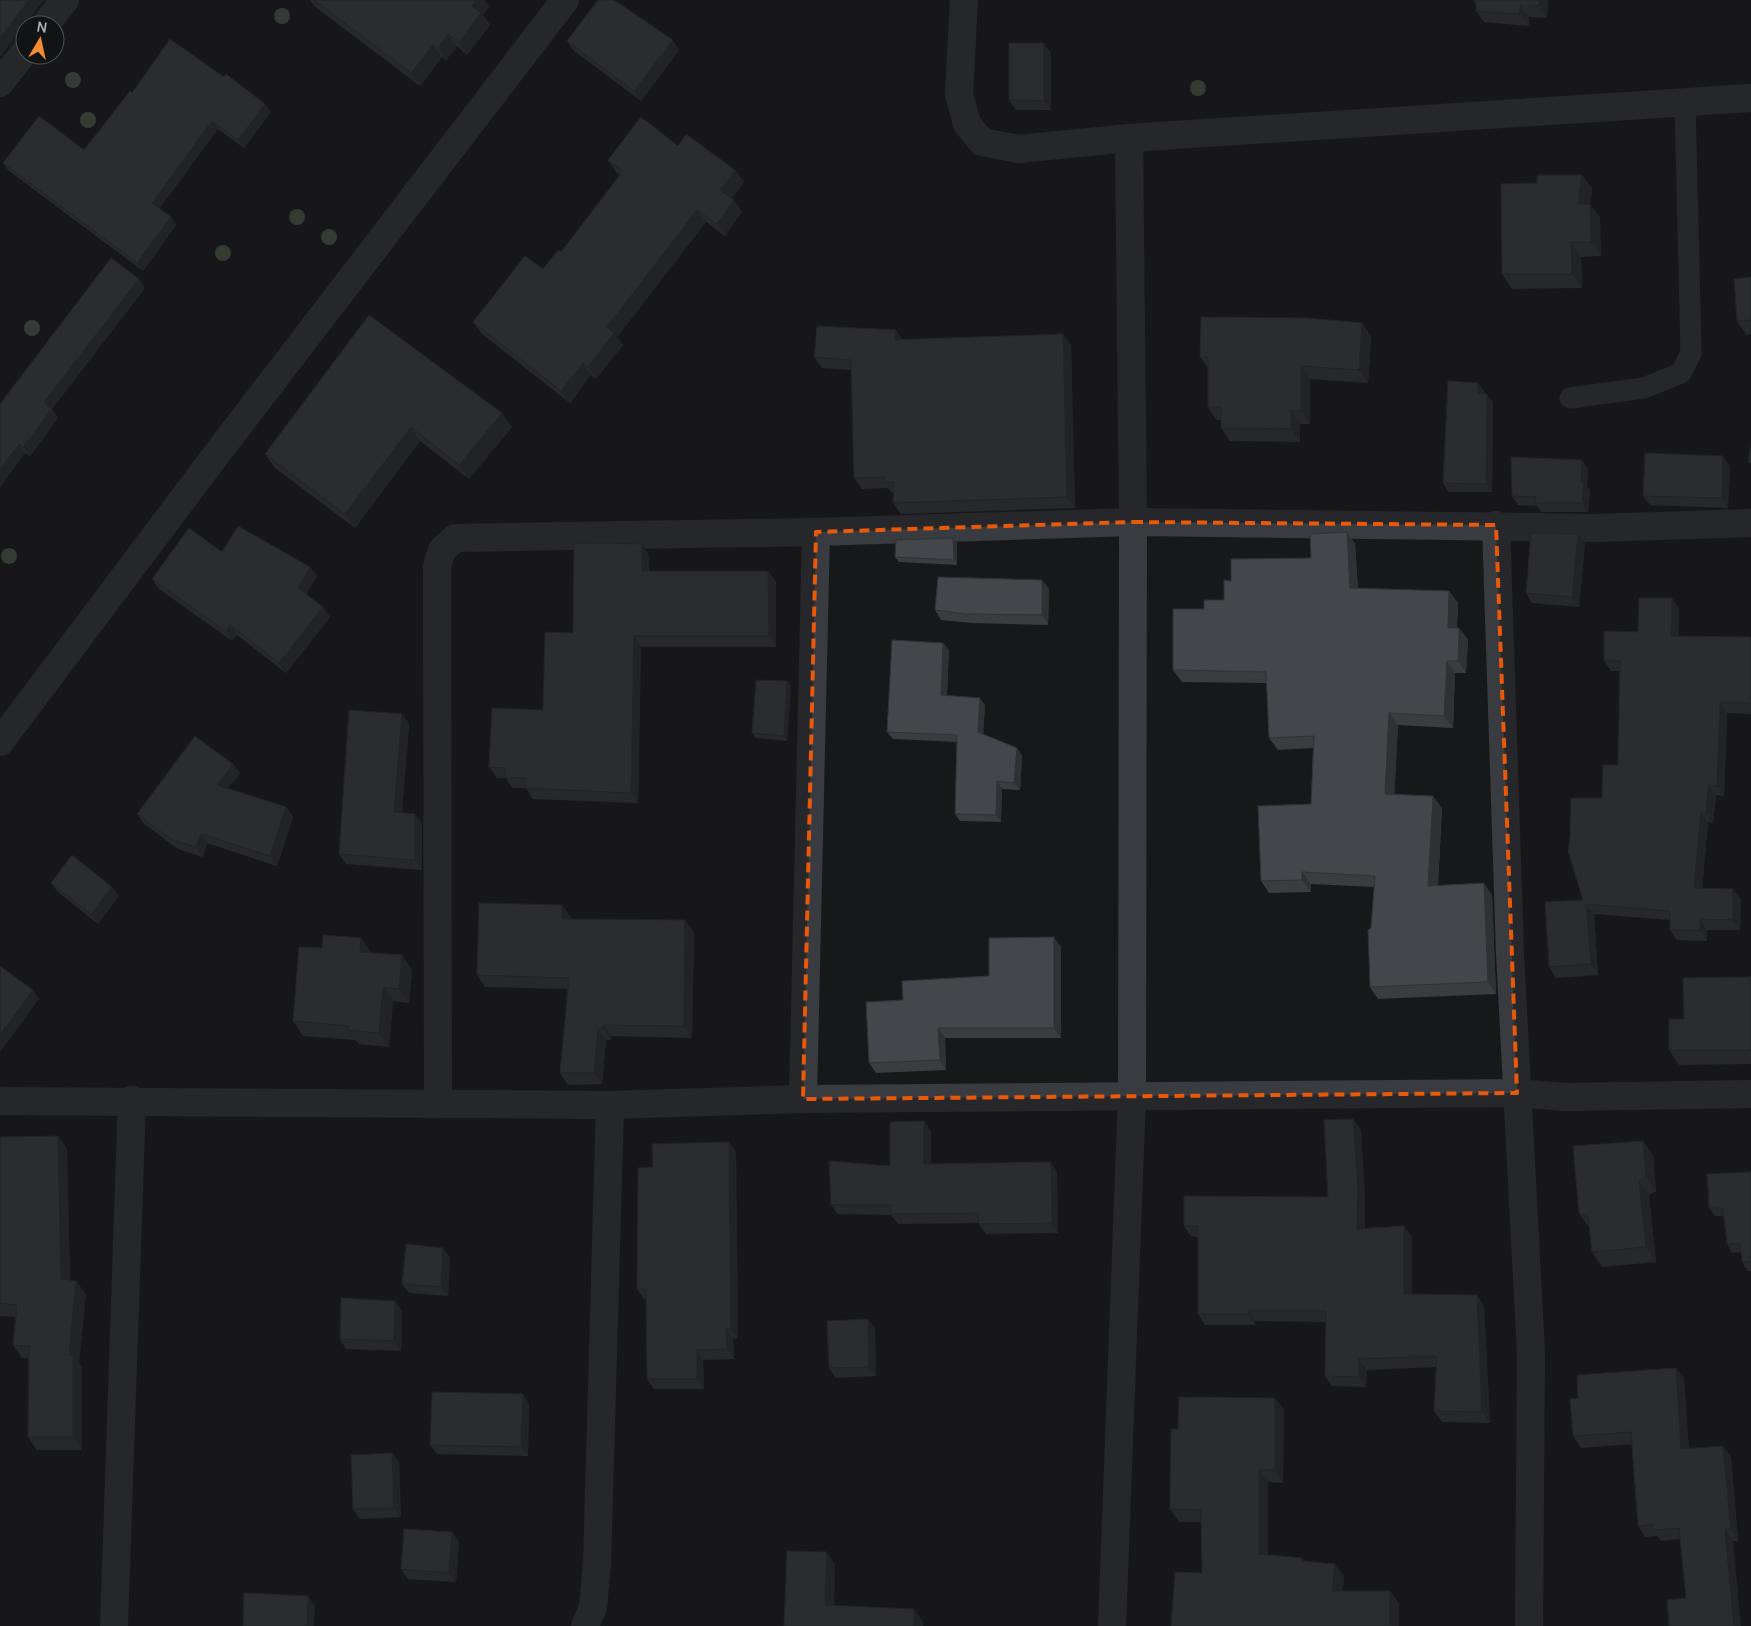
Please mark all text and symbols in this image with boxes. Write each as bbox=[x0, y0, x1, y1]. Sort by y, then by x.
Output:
north arrow bbox=[15, 15, 65, 65]
text: N bbox=[36, 16, 49, 37]

